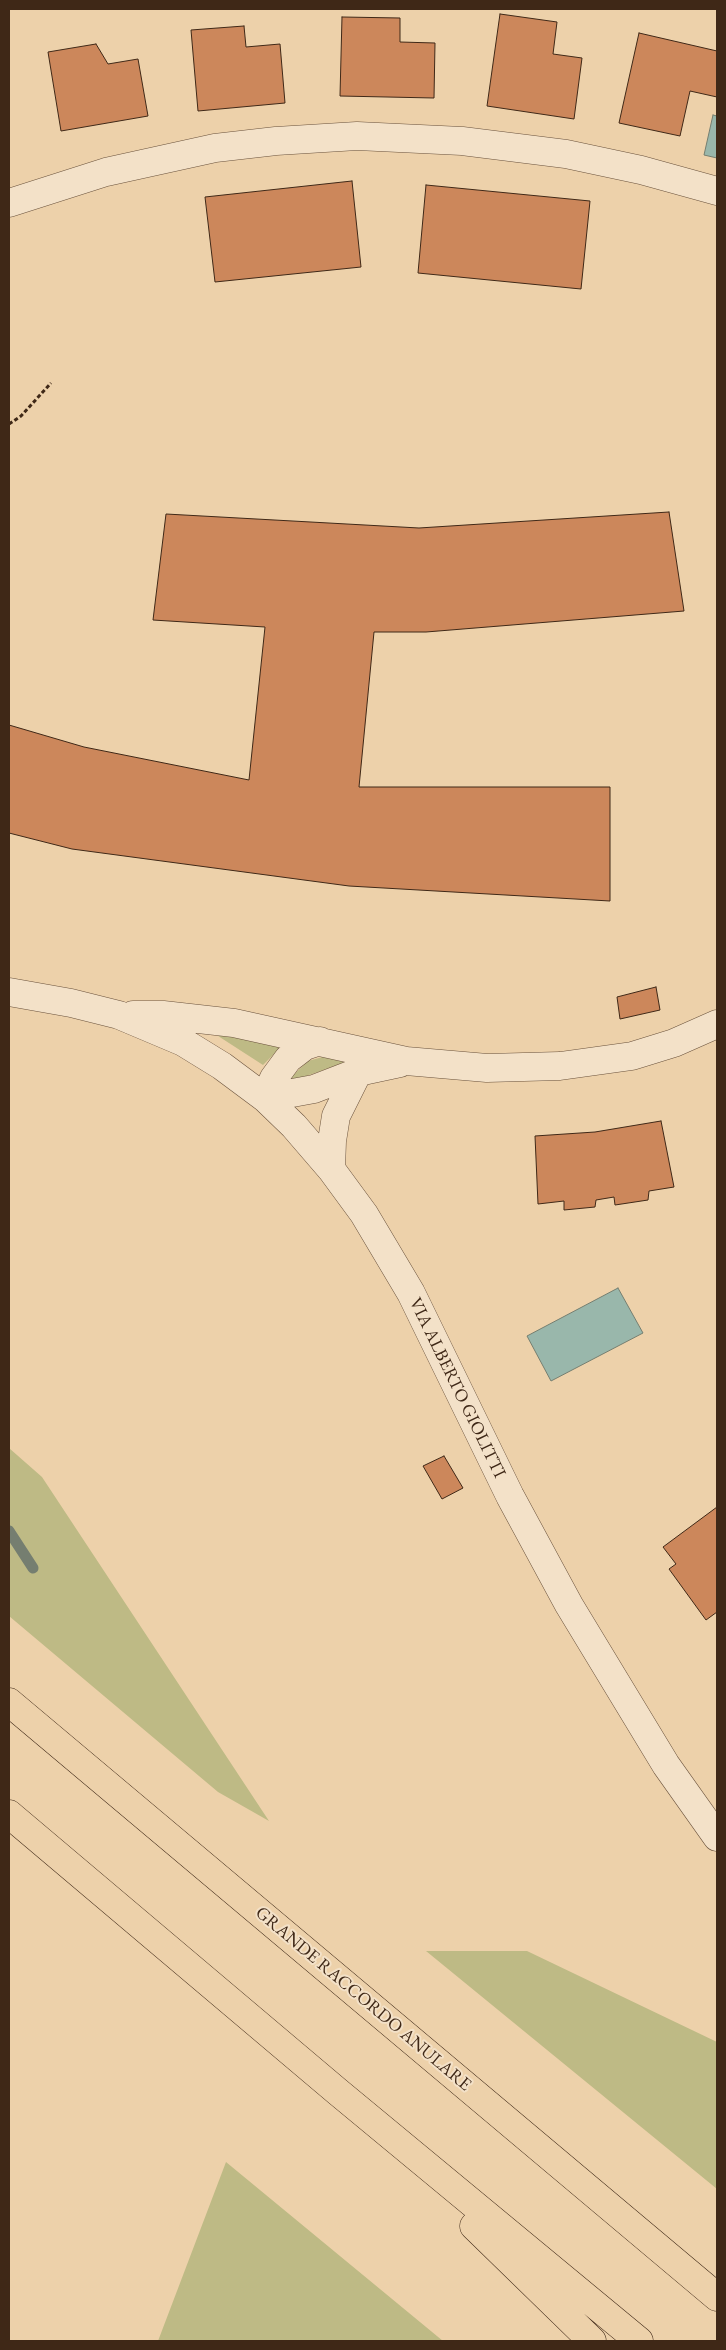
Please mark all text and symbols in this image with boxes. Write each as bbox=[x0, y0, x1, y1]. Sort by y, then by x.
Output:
street label: VIA ALBERTO GIOLITTI bbox=[404, 1294, 510, 1482]
street label: GRANDE RACCORDO ANULARE bbox=[251, 1902, 475, 2096]

